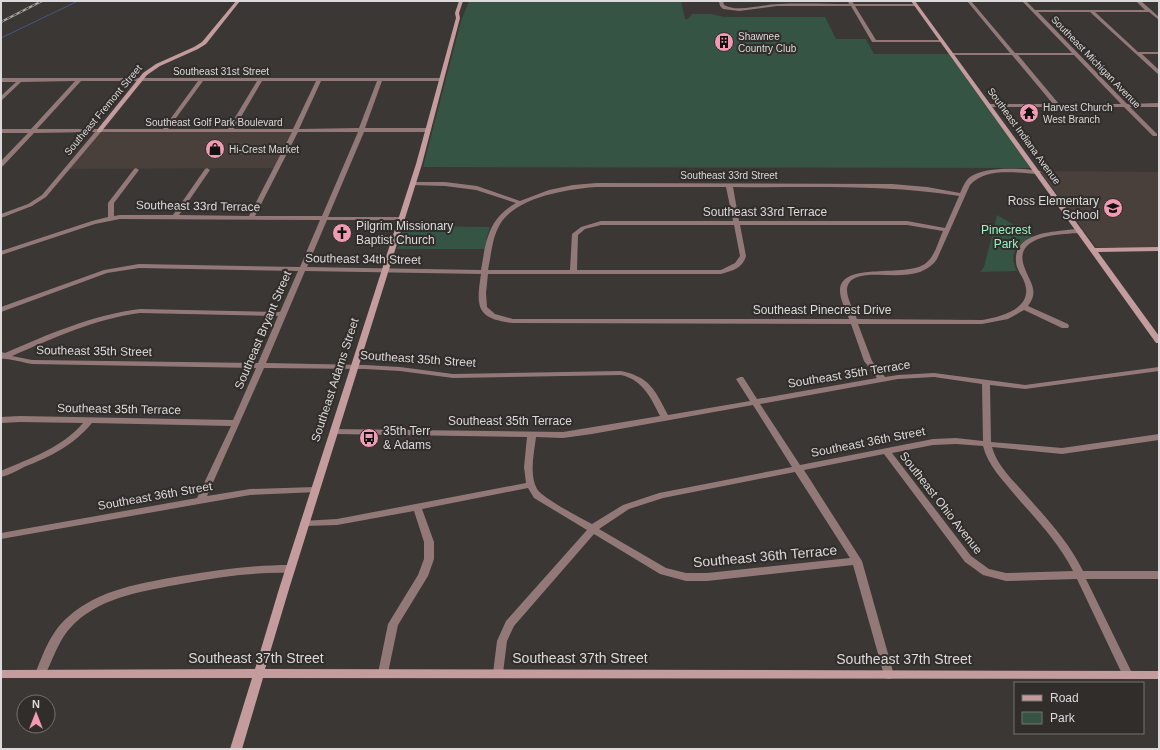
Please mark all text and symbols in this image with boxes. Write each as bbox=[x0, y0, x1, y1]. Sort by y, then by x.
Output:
street label: Southeast Michigan Avenue bbox=[1049, 14, 1143, 111]
building icon: Shawnee Country Club bbox=[713, 31, 735, 53]
place label: Shawnee Country Club bbox=[738, 31, 797, 54]
street label: Southeast Fremont Street bbox=[62, 62, 144, 157]
street label: Southeast 31st Street bbox=[173, 66, 269, 77]
street label: Southeast Indiana Avenue bbox=[985, 86, 1063, 187]
temple icon: Harvest Church West Branch bbox=[1018, 102, 1040, 124]
place label: Harvest Church West Branch bbox=[1043, 102, 1112, 125]
street label: Southeast Golf Park Boulevard bbox=[145, 117, 283, 128]
shop icon: Hi-Crest Market bbox=[204, 138, 226, 160]
place label: Hi-Crest Market bbox=[229, 144, 299, 155]
street label: Southeast 33rd Street bbox=[680, 170, 778, 181]
place label: Ross Elementary School bbox=[1008, 194, 1099, 222]
school or university icon: Ross Elementary School bbox=[1102, 197, 1124, 219]
street label: Southeast 33rd Terrace bbox=[136, 198, 261, 214]
street label: Southeast 33rd Terrace bbox=[703, 205, 828, 219]
place label: Pilgrim Missionary Baptist Church bbox=[356, 219, 453, 247]
church icon: Pilgrim Missionary Baptist Church bbox=[331, 222, 353, 244]
park label: Pinecrest Park bbox=[981, 223, 1032, 251]
street label: Southeast 34th Street bbox=[305, 251, 422, 267]
street label: Southeast Bryant Street bbox=[232, 268, 295, 391]
street label: Southeast Pinecrest Drive bbox=[753, 303, 892, 317]
street label: Southeast Adams Street bbox=[308, 316, 362, 444]
street label: Southeast 35th Street bbox=[36, 343, 153, 359]
street label: Southeast 35th Street bbox=[360, 348, 477, 370]
street label: Southeast 35th Terrace bbox=[787, 357, 912, 391]
street label: Southeast 35th Terrace bbox=[57, 401, 181, 417]
street label: Southeast 35th Terrace bbox=[448, 414, 572, 428]
place label: 35th Terr & Adams bbox=[383, 424, 431, 452]
street label: Southeast 36th Street bbox=[810, 424, 927, 460]
bus stop icon: 35th Terr & Adams bbox=[358, 427, 380, 449]
street label: Southeast Ohio Avenue bbox=[897, 449, 985, 557]
street label: Southeast 36th Street bbox=[97, 479, 214, 513]
street label: Southeast 36th Terrace bbox=[692, 542, 838, 570]
street label: Southeast 37th Street bbox=[188, 650, 324, 666]
street label: Southeast 37th Street bbox=[512, 650, 648, 666]
street label: Southeast 37th Street bbox=[836, 651, 972, 667]
legend bbox=[1014, 682, 1144, 734]
text: Road bbox=[1050, 691, 1079, 705]
north arrow bbox=[16, 694, 56, 734]
text: N bbox=[32, 698, 40, 710]
text: Park bbox=[1050, 711, 1076, 725]

